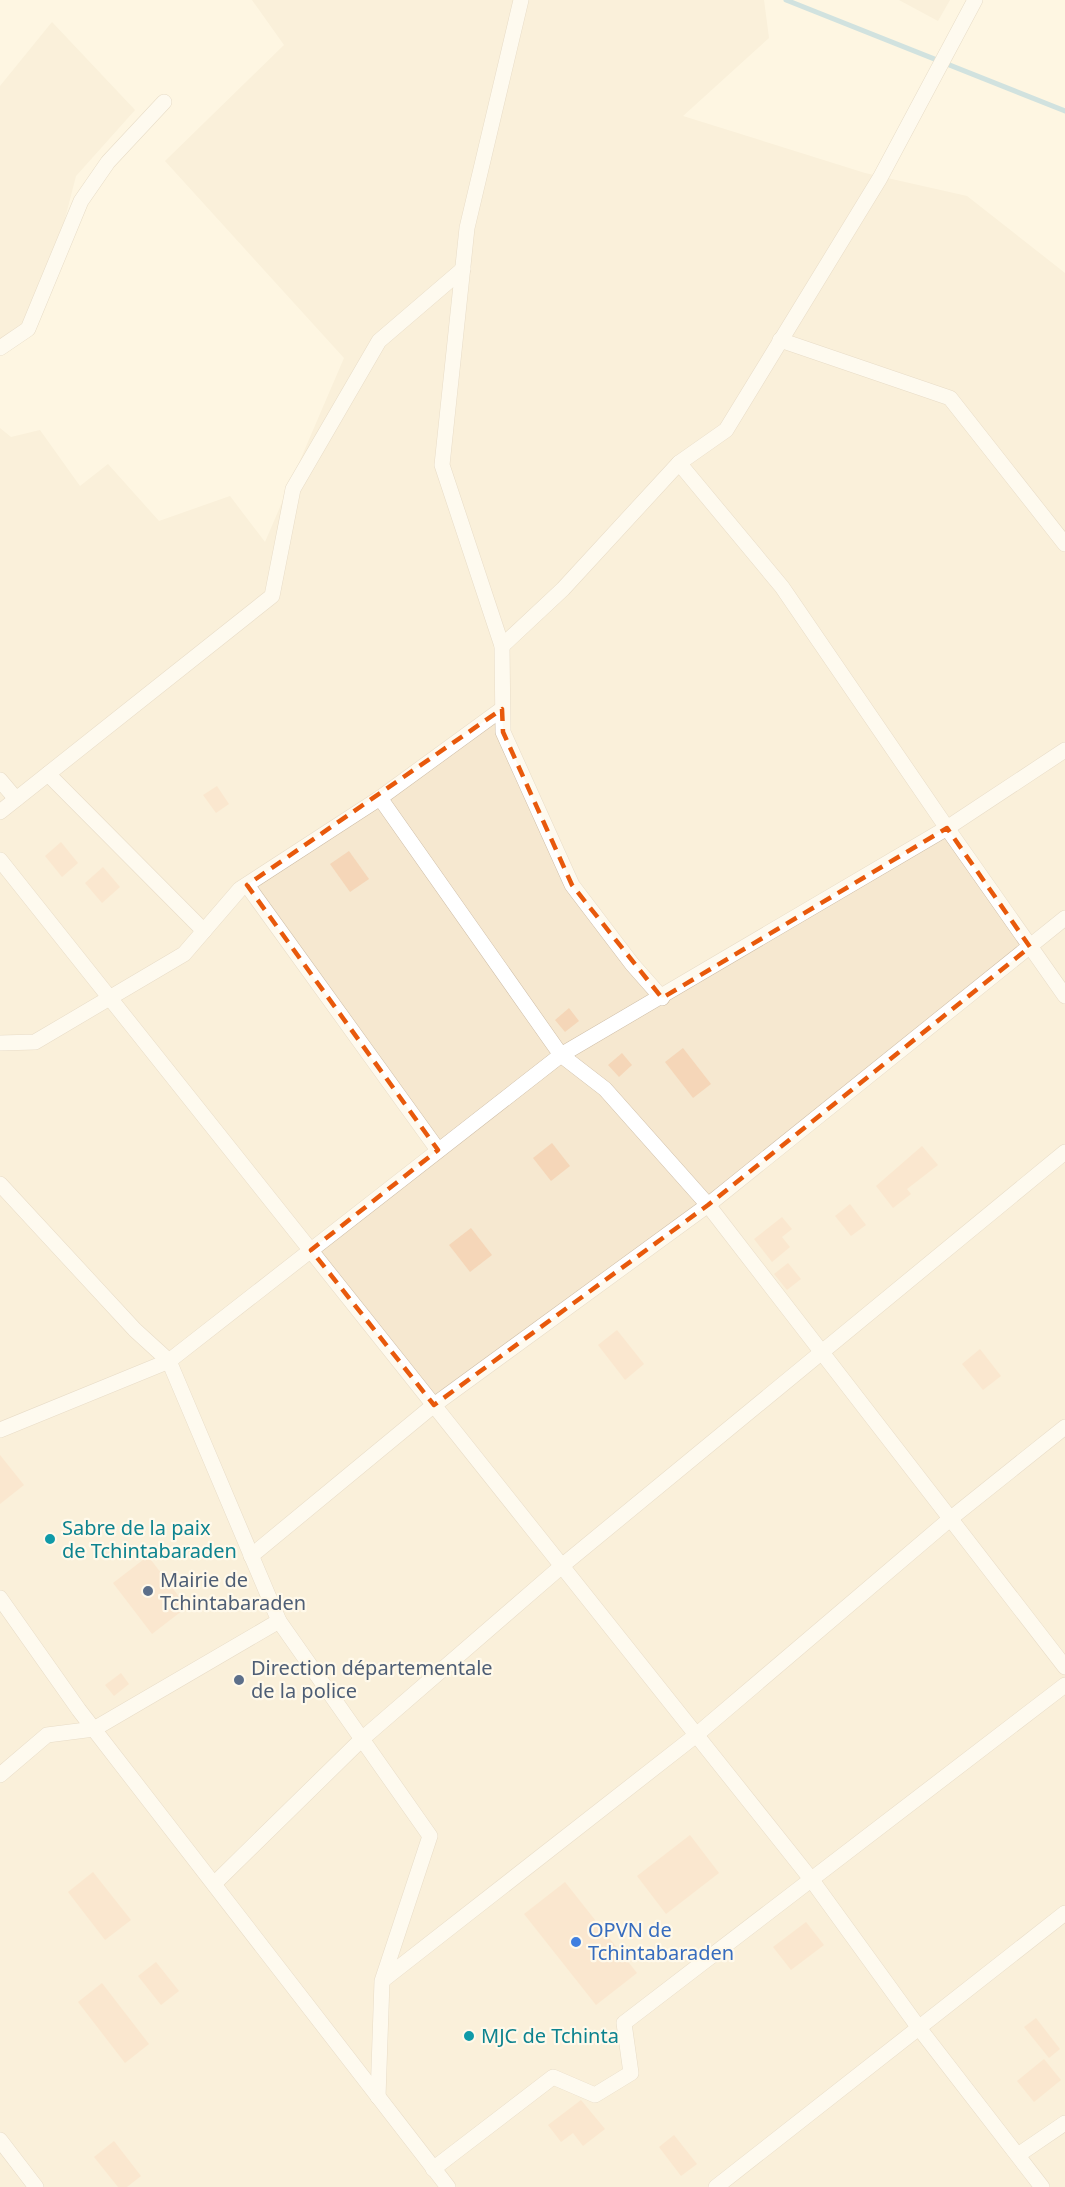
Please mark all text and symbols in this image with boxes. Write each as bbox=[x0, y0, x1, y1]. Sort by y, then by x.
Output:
place label: Sabre de la paix de Tchintabaraden bbox=[62, 1514, 237, 1564]
marker: Sabre de la paix de Tchintabaraden bbox=[43, 1532, 57, 1546]
place label: Mairie de Tchintabaraden bbox=[160, 1566, 306, 1616]
marker: Mairie de Tchintabaraden bbox=[141, 1584, 155, 1598]
place label: Direction départementale de la police bbox=[251, 1654, 493, 1704]
marker: Direction départementale de la police bbox=[232, 1673, 246, 1687]
place label: OPVN de Tchintabaraden bbox=[588, 1916, 734, 1966]
marker: OPVN de Tchintabaraden bbox=[569, 1935, 583, 1949]
place label: MJC de Tchinta bbox=[481, 2022, 619, 2049]
marker: MJC de Tchinta bbox=[462, 2029, 476, 2043]

